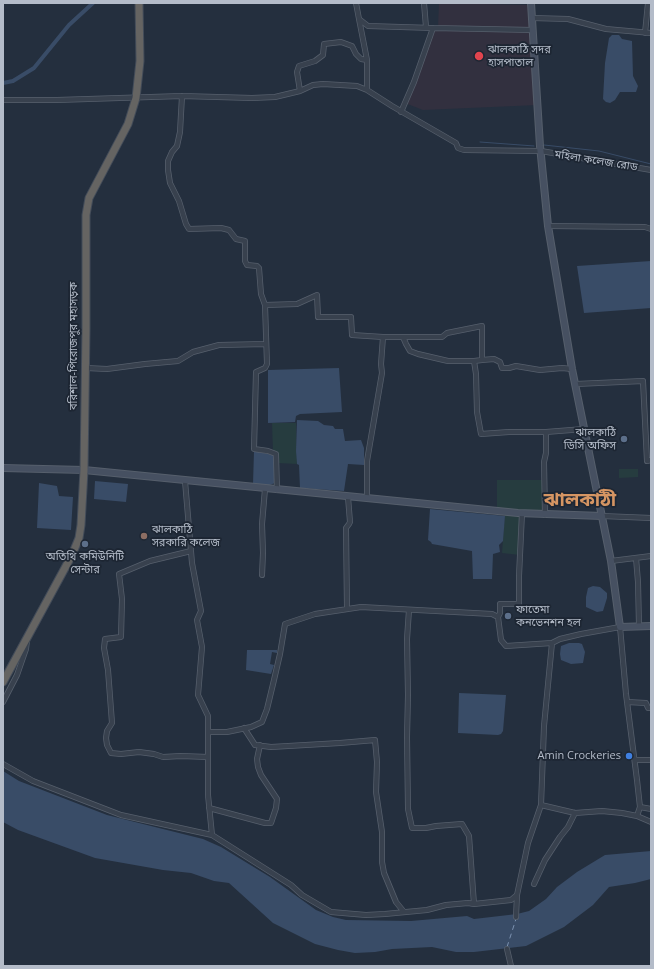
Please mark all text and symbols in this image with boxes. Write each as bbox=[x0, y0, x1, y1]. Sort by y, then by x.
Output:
place label: ঝালকাঠি সদর হাসপাতাল bbox=[488, 43, 551, 69]
marker: ঝালকাঠি সদর হাসপাতাল bbox=[473, 50, 485, 62]
street label: মহিলা কলেজ রোড bbox=[554, 148, 638, 174]
street label: বরিশাল-পিরোজপুর মহাসড়ক bbox=[67, 282, 81, 410]
place label: ঝালকাঠি ডিসি অফিস bbox=[564, 426, 616, 452]
marker: ঝালকাঠি ডিসি অফিস bbox=[619, 434, 629, 444]
district label: ঝালকাঠী bbox=[544, 490, 616, 512]
place label: ঝালকাঠি সরকারি কলেজ bbox=[152, 523, 220, 549]
marker: ঝালকাঠি সরকারি কলেজ bbox=[139, 531, 149, 541]
marker: অতিথি কমিউনিটি সেন্টার bbox=[80, 539, 90, 549]
place label: অতিথি কমিউনিটি সেন্টার bbox=[46, 550, 124, 576]
place label: ফাতেমা কনভেনশন হল bbox=[516, 603, 581, 629]
marker: ফাতেমা কনভেনশন হল bbox=[503, 611, 513, 621]
place label: Amin Crockeries bbox=[538, 749, 621, 763]
marker: Amin Crockeries bbox=[624, 751, 634, 761]

